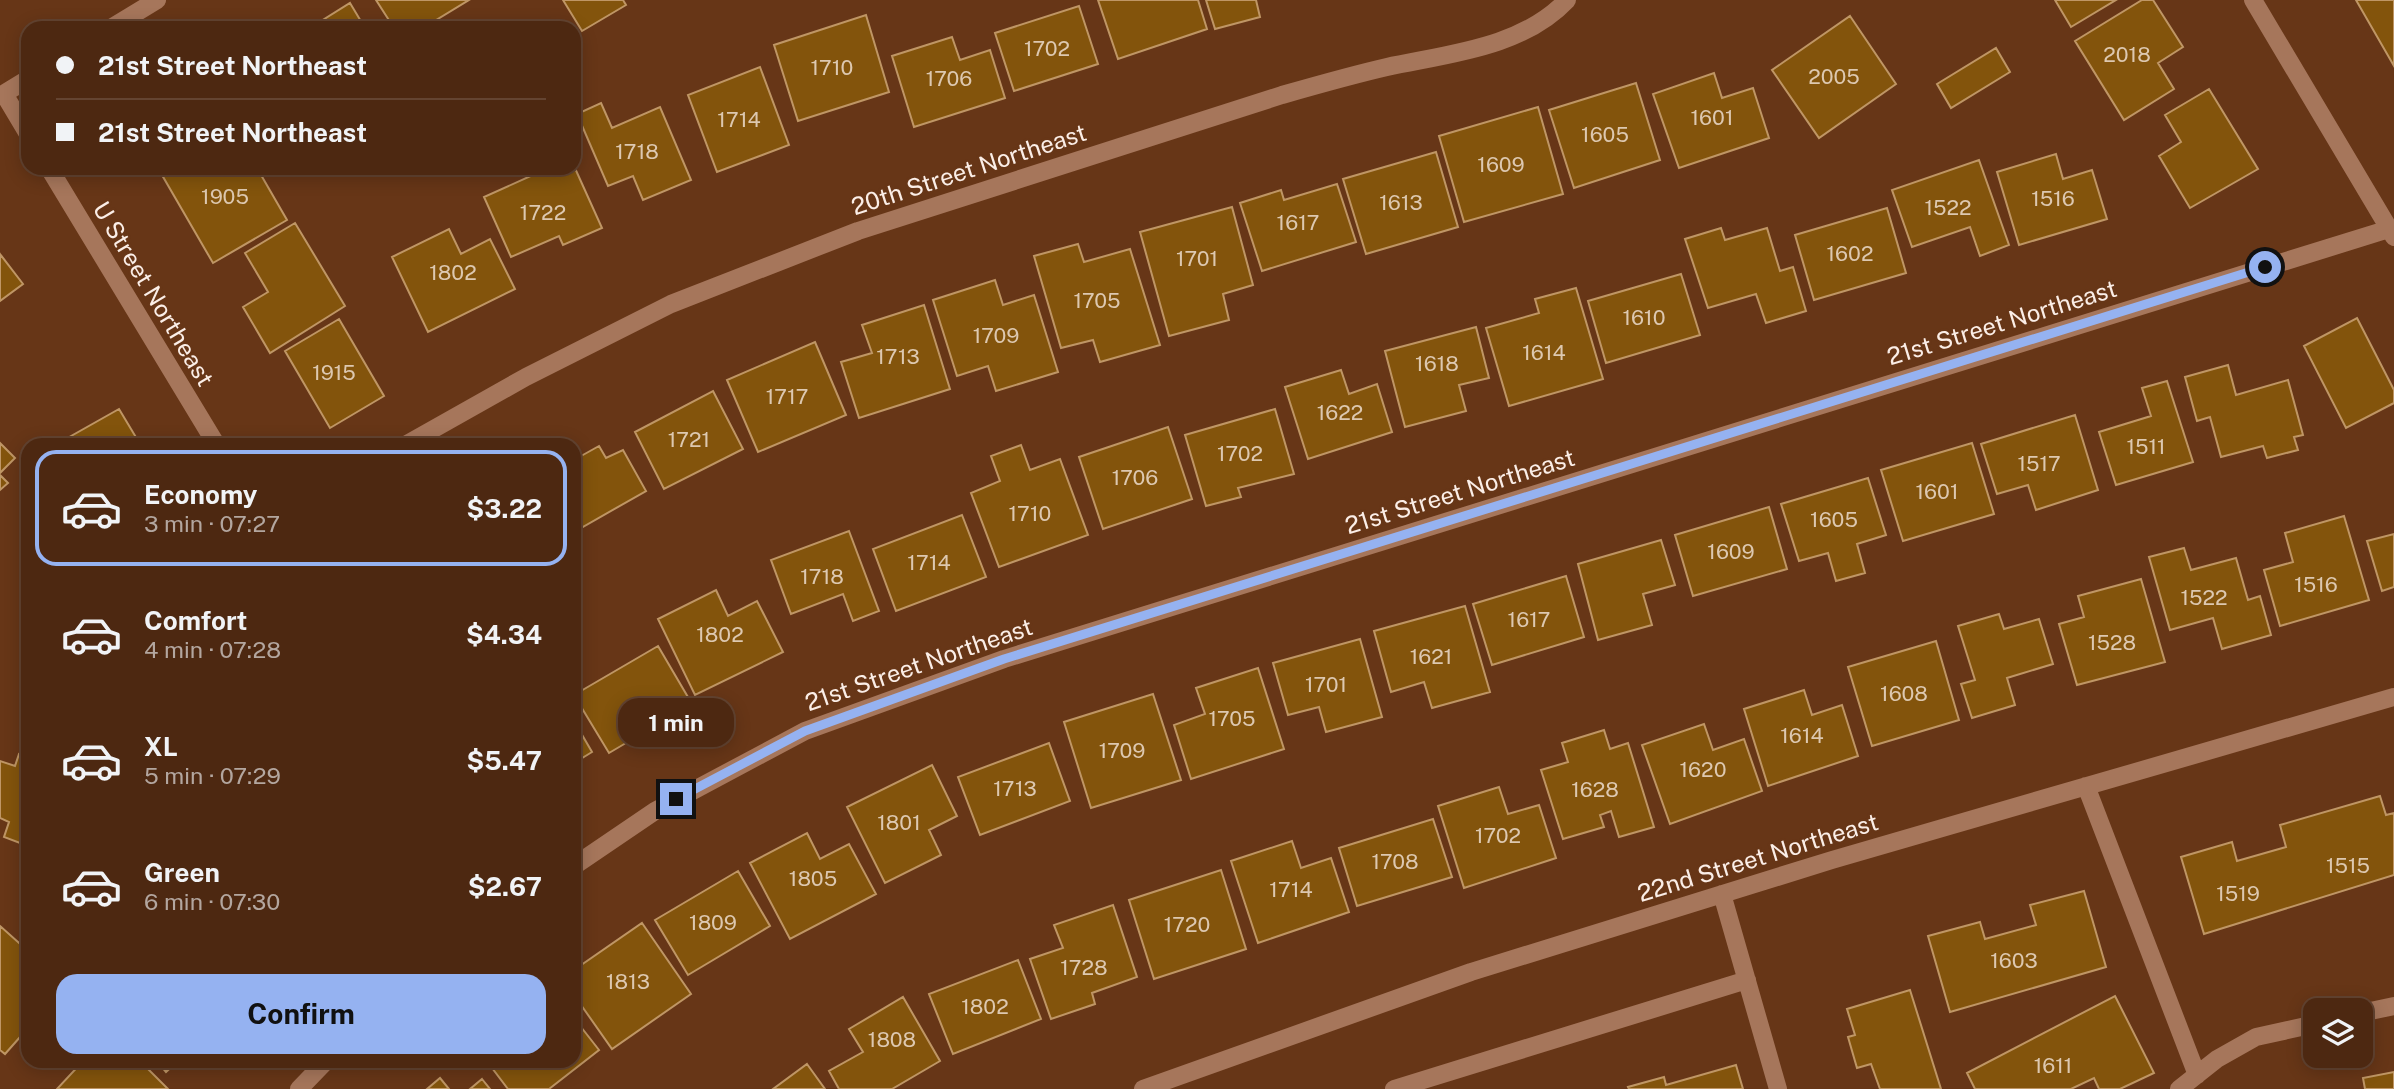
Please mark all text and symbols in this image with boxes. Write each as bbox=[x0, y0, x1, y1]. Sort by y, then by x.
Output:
house number: 1702 bbox=[1024, 36, 1070, 61]
house number: 2018 bbox=[2103, 42, 2151, 67]
text: 21st Street Northeast bbox=[98, 50, 367, 81]
house number: 1710 bbox=[811, 55, 853, 80]
house number: 2005 bbox=[1808, 64, 1860, 89]
house number: 1706 bbox=[926, 66, 972, 91]
house number: 1601 bbox=[1691, 105, 1733, 130]
house number: 1714 bbox=[717, 107, 761, 132]
text: 21st Street Northeast bbox=[98, 117, 367, 148]
street label: 20th Street Northeast bbox=[848, 118, 1090, 220]
house number: 1605 bbox=[1581, 122, 1629, 147]
house number: 1718 bbox=[615, 139, 659, 164]
house number: 1609 bbox=[1477, 152, 1525, 177]
house number: 1905 bbox=[201, 184, 249, 209]
house number: 1516 bbox=[2031, 186, 2075, 211]
house number: 1613 bbox=[1379, 190, 1423, 215]
house number: 1522 bbox=[1924, 195, 1972, 220]
street label: U Street Northeast bbox=[88, 196, 220, 391]
house number: 1722 bbox=[520, 200, 566, 225]
house number: 1617 bbox=[1277, 210, 1319, 235]
house number: 1602 bbox=[1827, 241, 1873, 266]
house number: 1701 bbox=[1176, 246, 1218, 271]
route start bbox=[2249, 251, 2281, 283]
house number: 1802 bbox=[429, 260, 477, 285]
street label: 21st Street Northeast bbox=[1884, 274, 2120, 370]
house number: 1705 bbox=[1073, 288, 1121, 313]
house number: 1610 bbox=[1622, 305, 1666, 330]
house number: 1709 bbox=[973, 323, 1019, 348]
house number: 1614 bbox=[1522, 340, 1566, 365]
house number: 1713 bbox=[876, 344, 920, 369]
house number: 1618 bbox=[1415, 351, 1459, 376]
house number: 1915 bbox=[312, 360, 356, 385]
house number: 1717 bbox=[766, 384, 808, 409]
house number: 1622 bbox=[1317, 400, 1363, 425]
house number: 1721 bbox=[668, 427, 710, 452]
house number: 1511 bbox=[2126, 434, 2166, 459]
house number: 1702 bbox=[1217, 441, 1263, 466]
street label: 21st Street Northeast bbox=[1342, 443, 1578, 539]
house number: 1517 bbox=[2017, 451, 2061, 476]
house number: 1706 bbox=[1112, 465, 1158, 490]
icon: car bbox=[60, 477, 123, 540]
text: Economy bbox=[144, 479, 257, 510]
house number: 1601 bbox=[1916, 479, 1958, 504]
text: $3.22 bbox=[466, 493, 542, 524]
house number: 1710 bbox=[1009, 501, 1051, 526]
house number: 1605 bbox=[1810, 507, 1858, 532]
text: 3 min · 07:27 bbox=[144, 510, 280, 537]
house number: 1609 bbox=[1707, 539, 1755, 564]
house number: 1714 bbox=[907, 550, 951, 575]
house number: 1718 bbox=[800, 564, 844, 589]
house number: 1516 bbox=[2294, 572, 2338, 597]
house number: 1522 bbox=[2180, 585, 2228, 610]
icon: car bbox=[60, 603, 123, 666]
text: Comfort bbox=[144, 605, 247, 636]
house number: 1617 bbox=[1508, 607, 1550, 632]
street label: 21st Street Northeast bbox=[801, 612, 1036, 716]
text: $4.34 bbox=[466, 619, 542, 650]
house number: 1802 bbox=[696, 622, 744, 647]
house number: 1528 bbox=[2088, 630, 2136, 655]
text: 4 min · 07:28 bbox=[144, 636, 281, 663]
house number: 1621 bbox=[1410, 644, 1452, 669]
house number: 1701 bbox=[1305, 672, 1347, 697]
house number: 1608 bbox=[1880, 681, 1928, 706]
callout: 1 min bbox=[618, 698, 734, 746]
house number: 1705 bbox=[1208, 706, 1256, 731]
text: 1 min bbox=[648, 709, 704, 736]
house number: 1614 bbox=[1780, 723, 1824, 748]
icon: car bbox=[60, 729, 123, 792]
text: XL bbox=[144, 731, 178, 762]
house number: 1709 bbox=[1099, 738, 1145, 763]
text: $5.47 bbox=[466, 745, 542, 776]
house number: 1620 bbox=[1680, 757, 1727, 782]
text: 5 min · 07:29 bbox=[144, 762, 281, 789]
house number: 1713 bbox=[993, 776, 1037, 801]
house number: 1628 bbox=[1571, 777, 1619, 802]
route end bbox=[660, 783, 692, 815]
street label: 22nd Street Northeast bbox=[1634, 807, 1881, 907]
house number: 1801 bbox=[877, 810, 921, 835]
house number: 1702 bbox=[1475, 823, 1521, 848]
house number: 1708 bbox=[1371, 849, 1419, 874]
house number: 1515 bbox=[2326, 853, 2370, 878]
icon: car bbox=[60, 855, 123, 918]
text: Green bbox=[144, 857, 220, 888]
house number: 1805 bbox=[789, 866, 837, 891]
text: $2.67 bbox=[468, 871, 542, 902]
house number: 1714 bbox=[1269, 877, 1313, 902]
house number: 1519 bbox=[2216, 881, 2260, 906]
text: 6 min · 07:30 bbox=[144, 888, 280, 915]
house number: 1809 bbox=[689, 910, 737, 935]
house number: 1720 bbox=[1164, 912, 1210, 937]
house number: 1603 bbox=[1990, 948, 2038, 973]
house number: 1728 bbox=[1060, 955, 1108, 980]
house number: 1813 bbox=[606, 969, 650, 994]
button: Confirm bbox=[56, 974, 546, 1054]
house number: 1802 bbox=[961, 994, 1009, 1019]
map controls bbox=[2303, 998, 2373, 1068]
button: layers bbox=[2303, 998, 2373, 1068]
house number: 1808 bbox=[868, 1027, 916, 1052]
house number: 1611 bbox=[2034, 1053, 2072, 1078]

